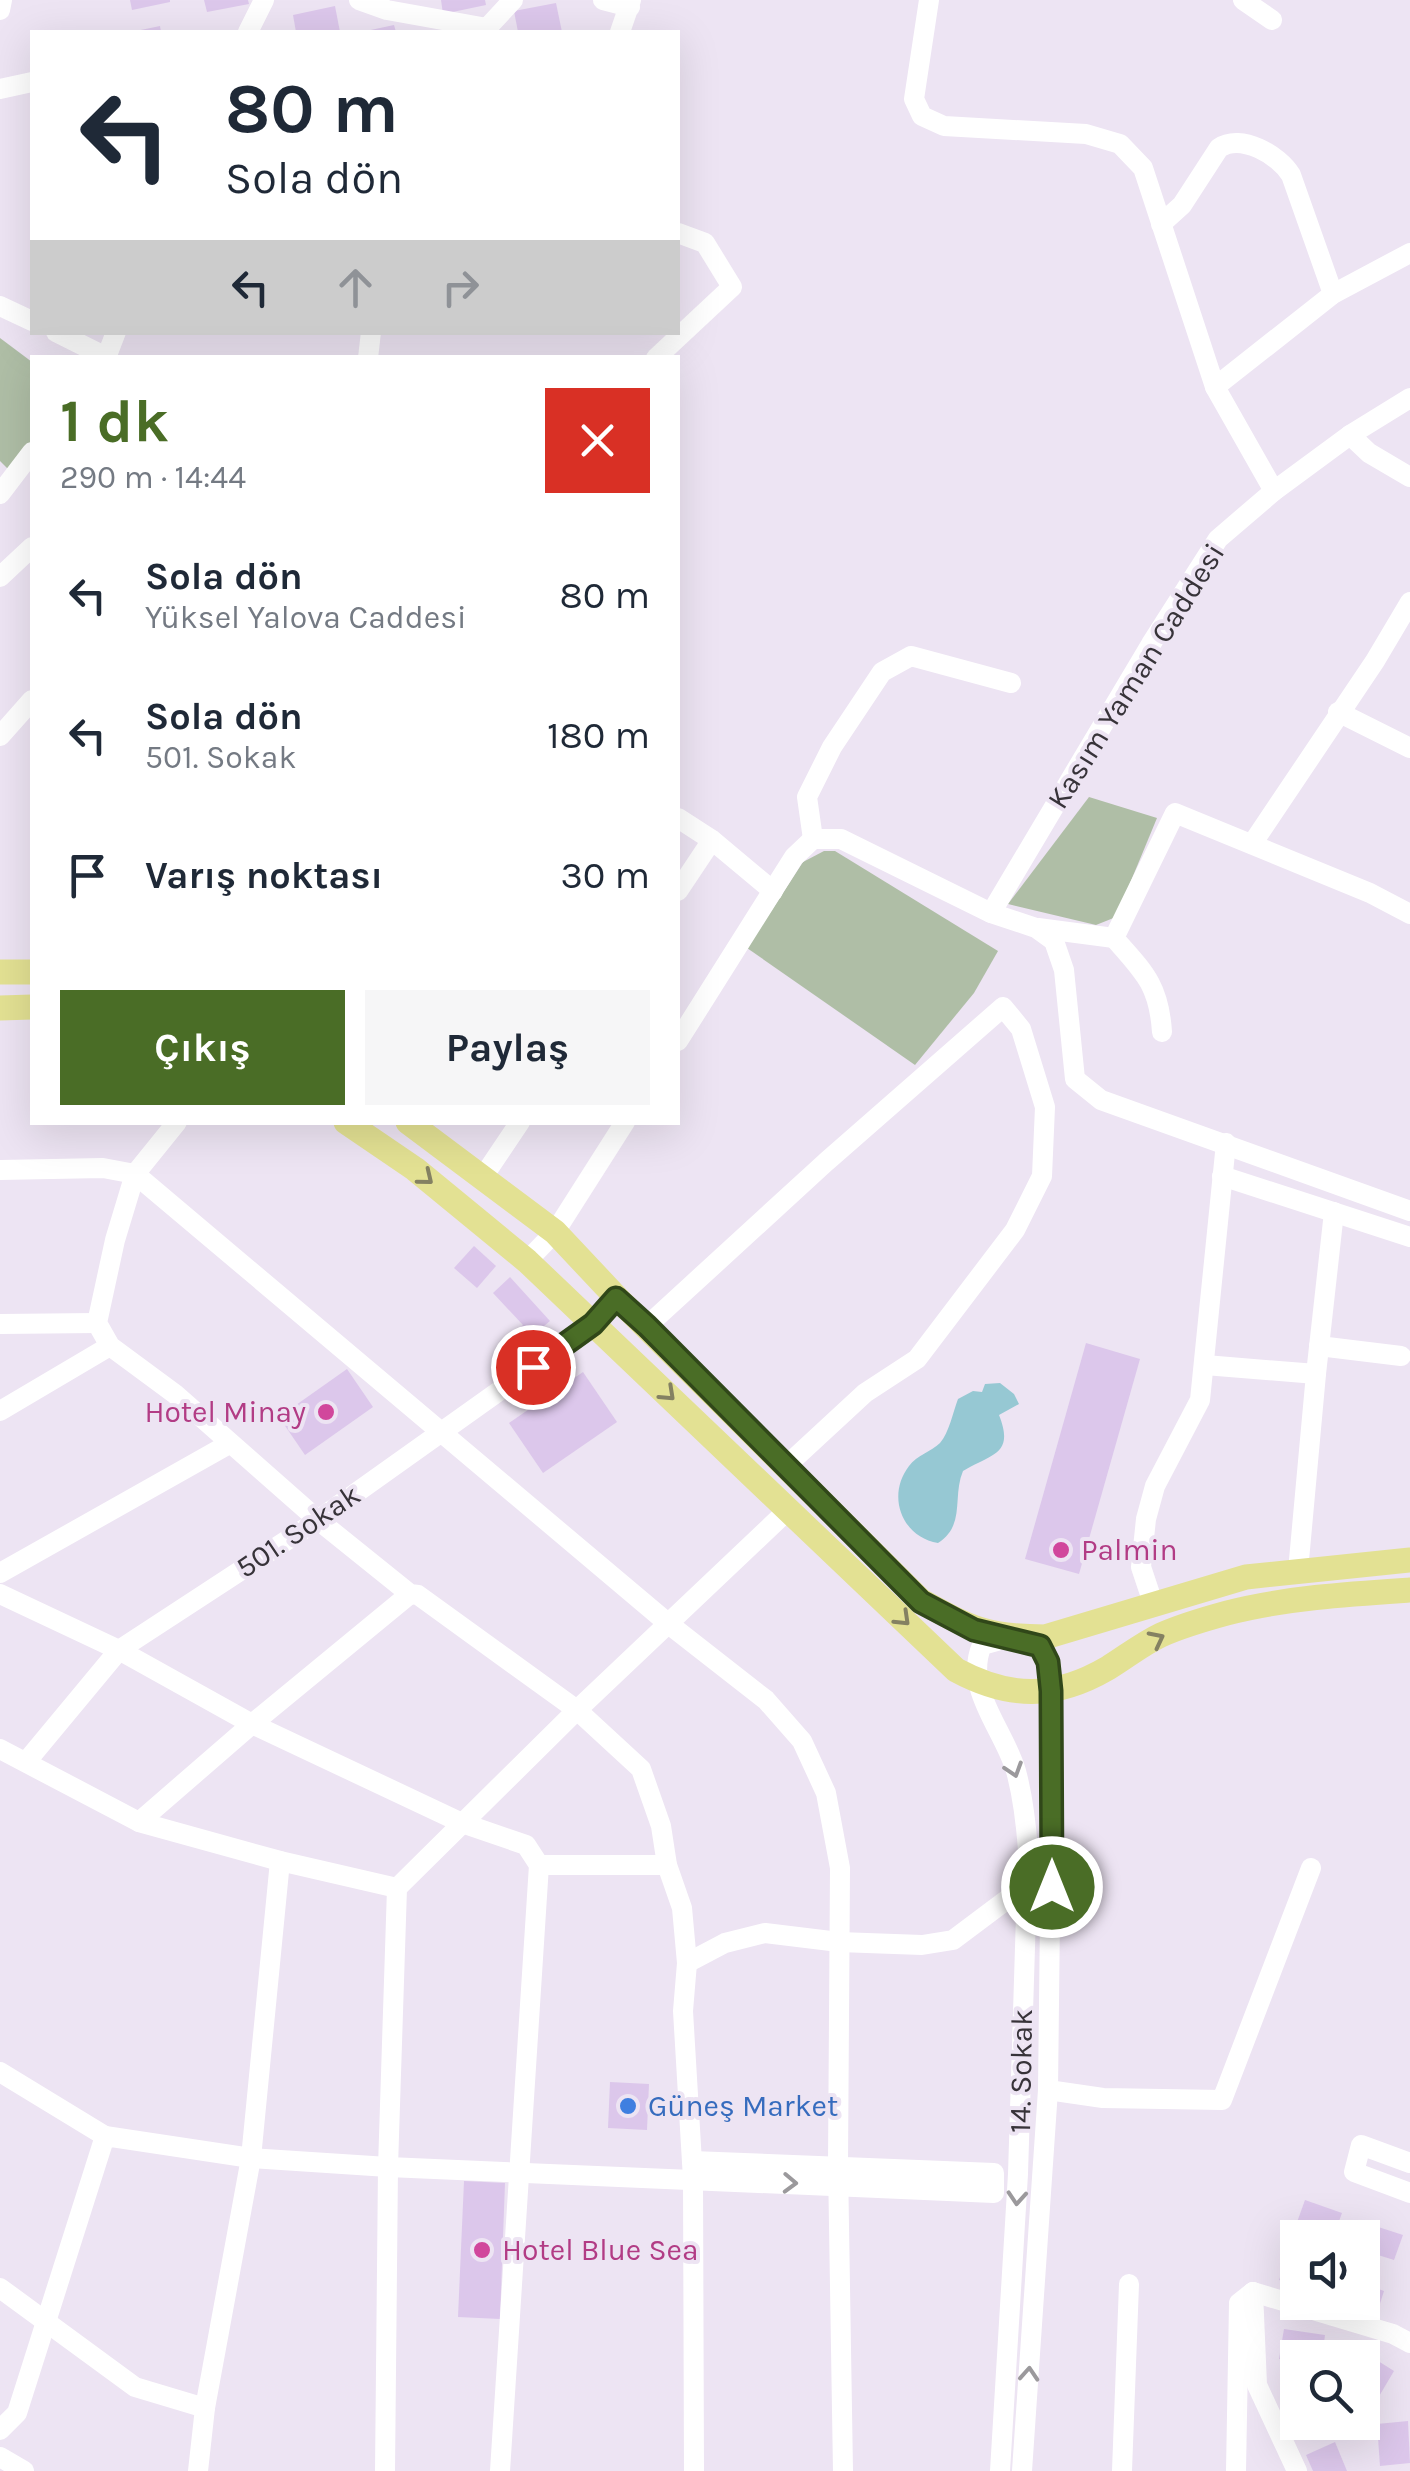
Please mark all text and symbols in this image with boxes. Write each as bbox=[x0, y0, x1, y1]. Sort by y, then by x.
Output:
text: 80 m bbox=[225, 68, 399, 150]
icon: left bbox=[60, 70, 190, 200]
text: Sola dön bbox=[225, 152, 403, 204]
icon: left bbox=[223, 260, 278, 315]
icon: ahead bbox=[328, 260, 383, 315]
icon: right bbox=[433, 260, 488, 315]
text: 1 dk bbox=[60, 386, 169, 456]
button: close bbox=[545, 388, 650, 493]
text: 290 m · 14:44 bbox=[60, 459, 246, 496]
street label: Kasım Yaman Caddesi bbox=[1040, 537, 1232, 815]
text: Sola dön bbox=[145, 554, 303, 599]
icon: left bbox=[60, 568, 115, 623]
text: 80 m bbox=[560, 573, 650, 618]
text: Yüksel Yalova Caddesi bbox=[145, 599, 467, 636]
text: Sola dön bbox=[145, 694, 303, 739]
icon: left bbox=[60, 708, 115, 763]
text: 180 m bbox=[547, 713, 650, 758]
text: 501. Sokak bbox=[145, 739, 296, 776]
icon: arrive bbox=[60, 848, 115, 903]
text: Varış noktası bbox=[145, 853, 383, 898]
text: 30 m bbox=[560, 853, 650, 898]
button: Çıkış bbox=[60, 990, 345, 1105]
button: Paylaş bbox=[365, 990, 650, 1105]
one-way arrow bbox=[414, 1166, 432, 1184]
pin bbox=[491, 1325, 576, 1410]
icon: arrive bbox=[506, 1340, 561, 1395]
one-way arrow bbox=[656, 1382, 675, 1400]
place label: Hotel Minay bbox=[144, 1394, 306, 1430]
marker: Hotel Minay bbox=[315, 1401, 337, 1423]
street label: 501. Sokak bbox=[229, 1476, 367, 1586]
place label: Palmin bbox=[1081, 1532, 1178, 1568]
marker: Palmin bbox=[1050, 1539, 1072, 1561]
one-way arrow bbox=[891, 1607, 909, 1625]
one-way arrow bbox=[1146, 1632, 1164, 1651]
one-way arrow bbox=[1002, 1761, 1023, 1778]
position arrow bbox=[1000, 1835, 1104, 1939]
street label: 14. Sokak bbox=[1002, 2009, 1040, 2133]
place label: Güneş Market bbox=[648, 2088, 838, 2124]
marker: Güneş Market bbox=[617, 2095, 639, 2117]
one-way arrow bbox=[783, 2172, 799, 2193]
one-way arrow bbox=[1007, 2191, 1028, 2207]
map controls bbox=[1280, 2220, 1380, 2440]
button: sound bbox=[1280, 2220, 1380, 2320]
place label: Hotel Blue Sea bbox=[502, 2232, 698, 2268]
marker: Hotel Blue Sea bbox=[471, 2239, 493, 2261]
button: search bbox=[1280, 2340, 1380, 2440]
one-way arrow bbox=[1018, 2365, 1039, 2381]

